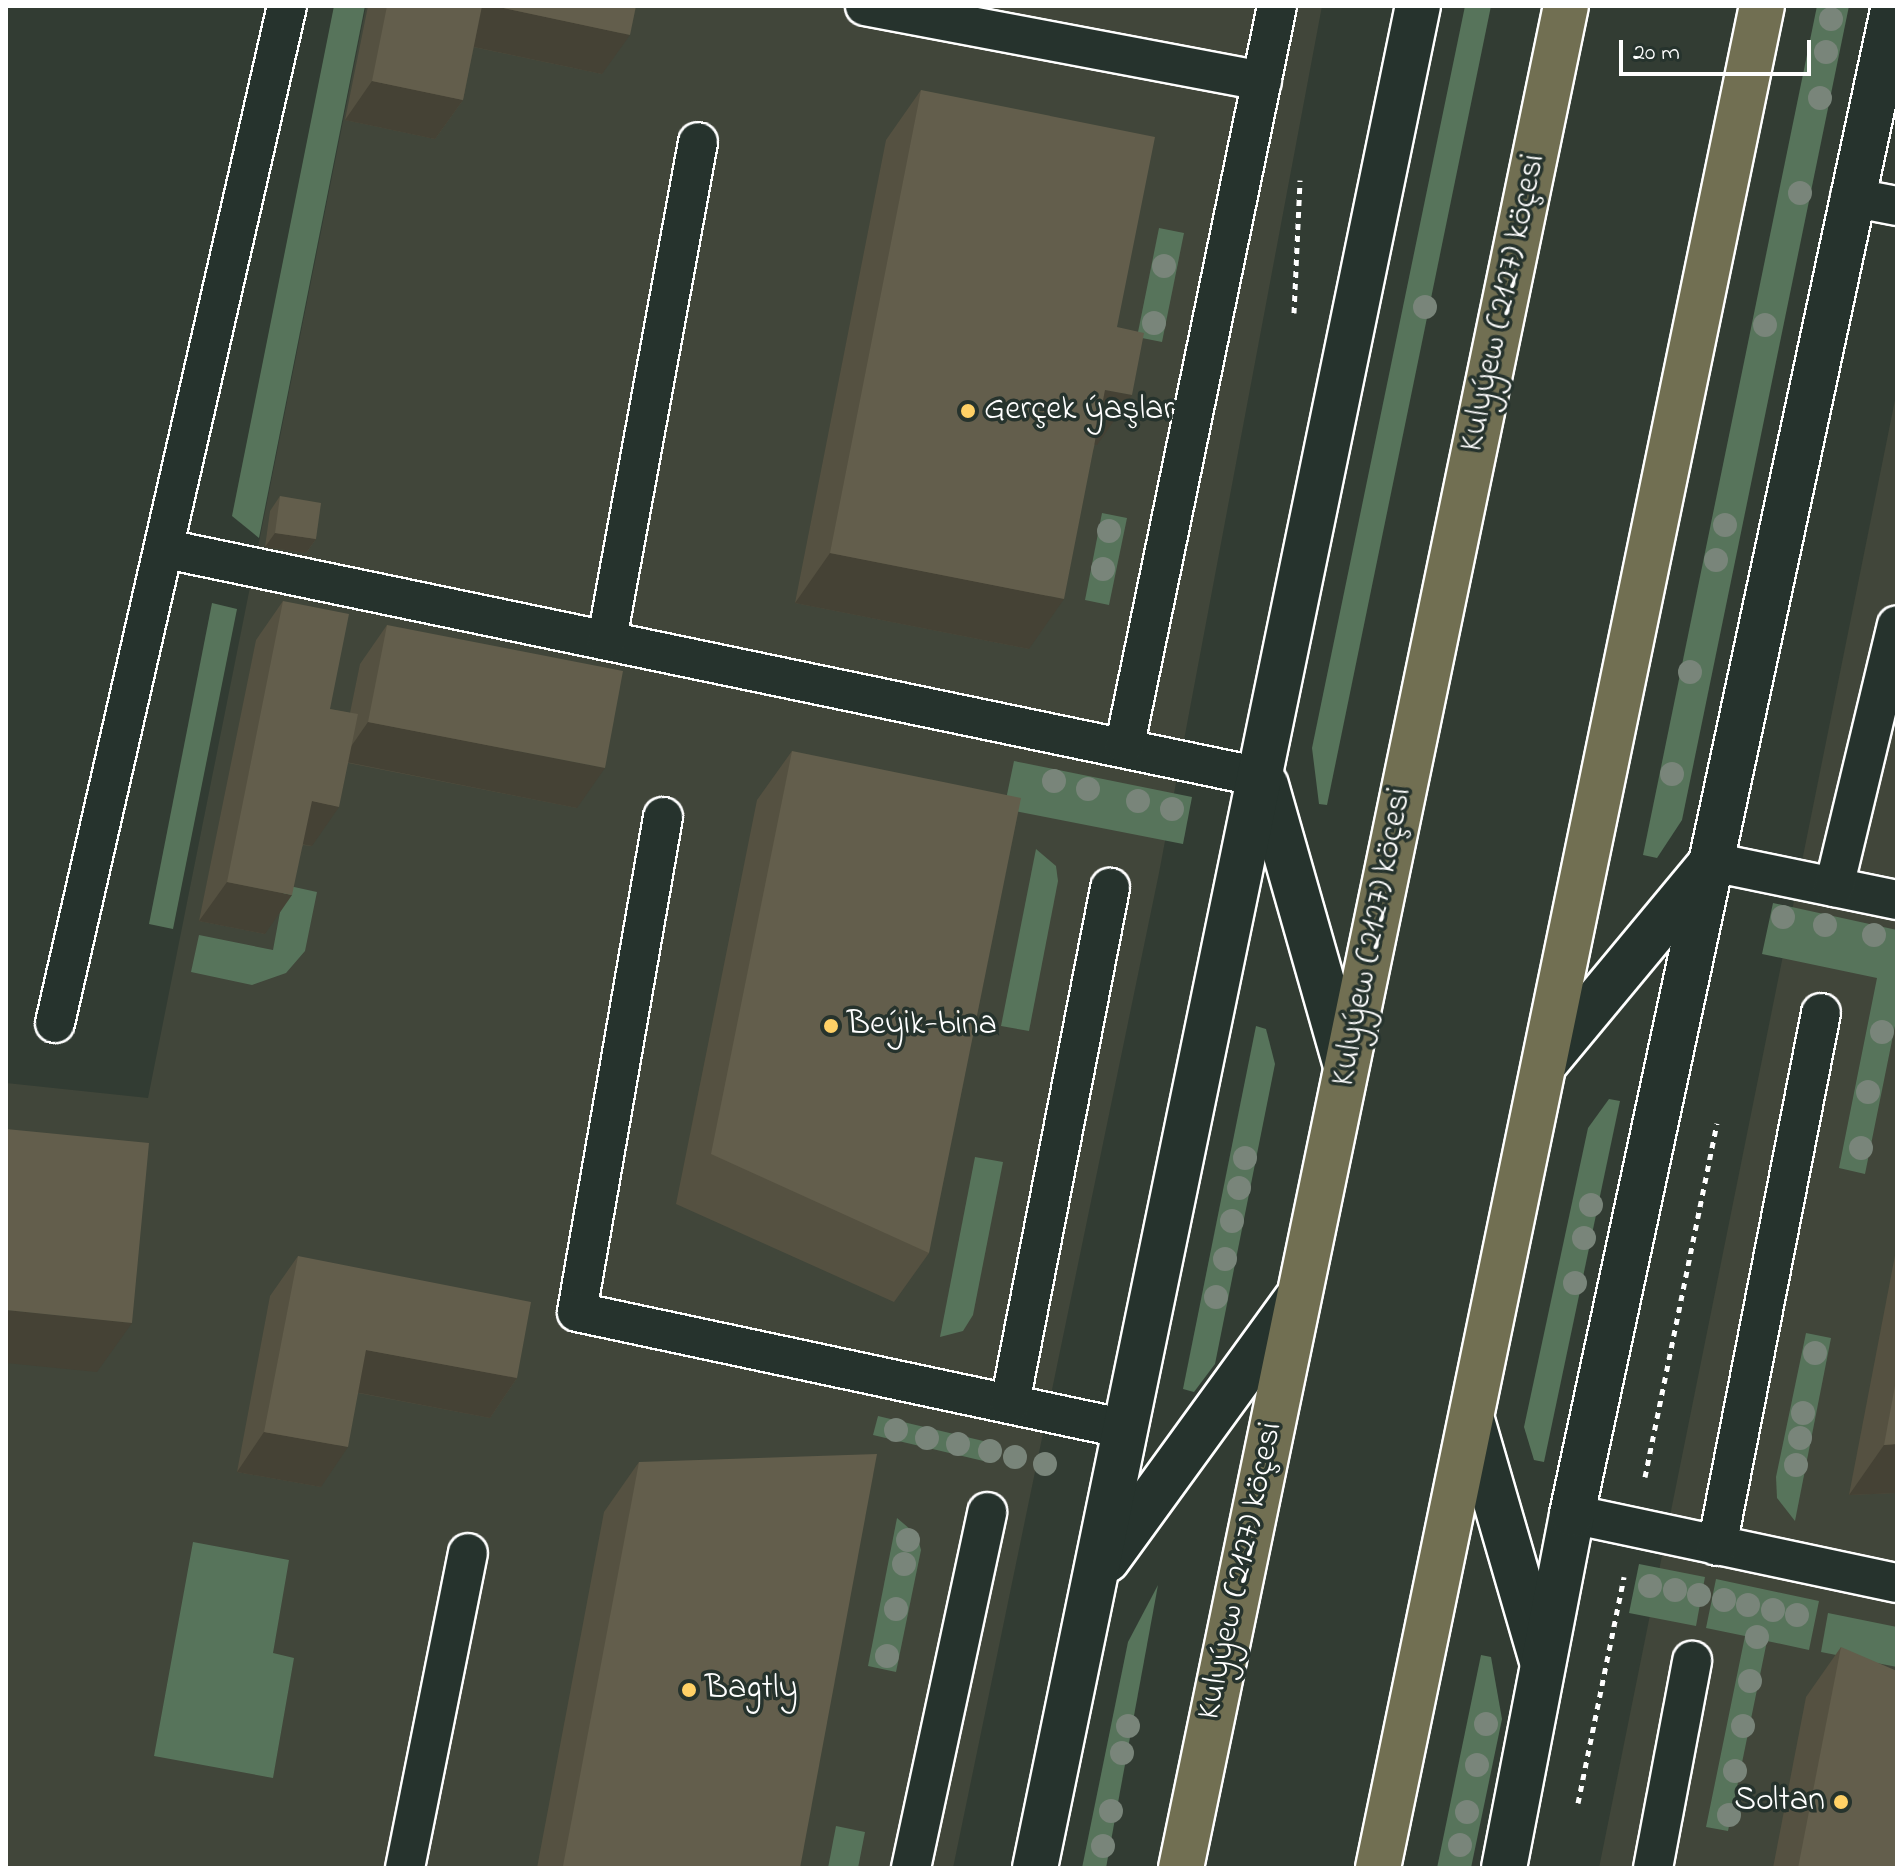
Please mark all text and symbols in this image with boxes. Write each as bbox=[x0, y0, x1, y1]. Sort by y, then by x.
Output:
scale bar bbox=[1623, 24, 1815, 74]
text: 20 m bbox=[1633, 36, 1680, 71]
street label: Kulyýew (2127) köçesi bbox=[1453, 151, 1555, 455]
place label: Gerçek ýaşlar bbox=[984, 391, 1174, 431]
marker: Gerçek ýaşlar bbox=[959, 402, 977, 420]
street label: Kulyýew (2127) köçesi bbox=[1324, 784, 1422, 1090]
place label: Beýik-bina bbox=[847, 1006, 997, 1046]
marker: Beýik-bina bbox=[822, 1017, 840, 1035]
street label: Kulyýew (2127) köçesi bbox=[1190, 1419, 1292, 1723]
place label: Bagtly bbox=[705, 1670, 798, 1710]
marker: Bagtly bbox=[680, 1681, 698, 1699]
place label: Soltan bbox=[1734, 1782, 1825, 1822]
marker: Soltan bbox=[1832, 1793, 1850, 1811]

